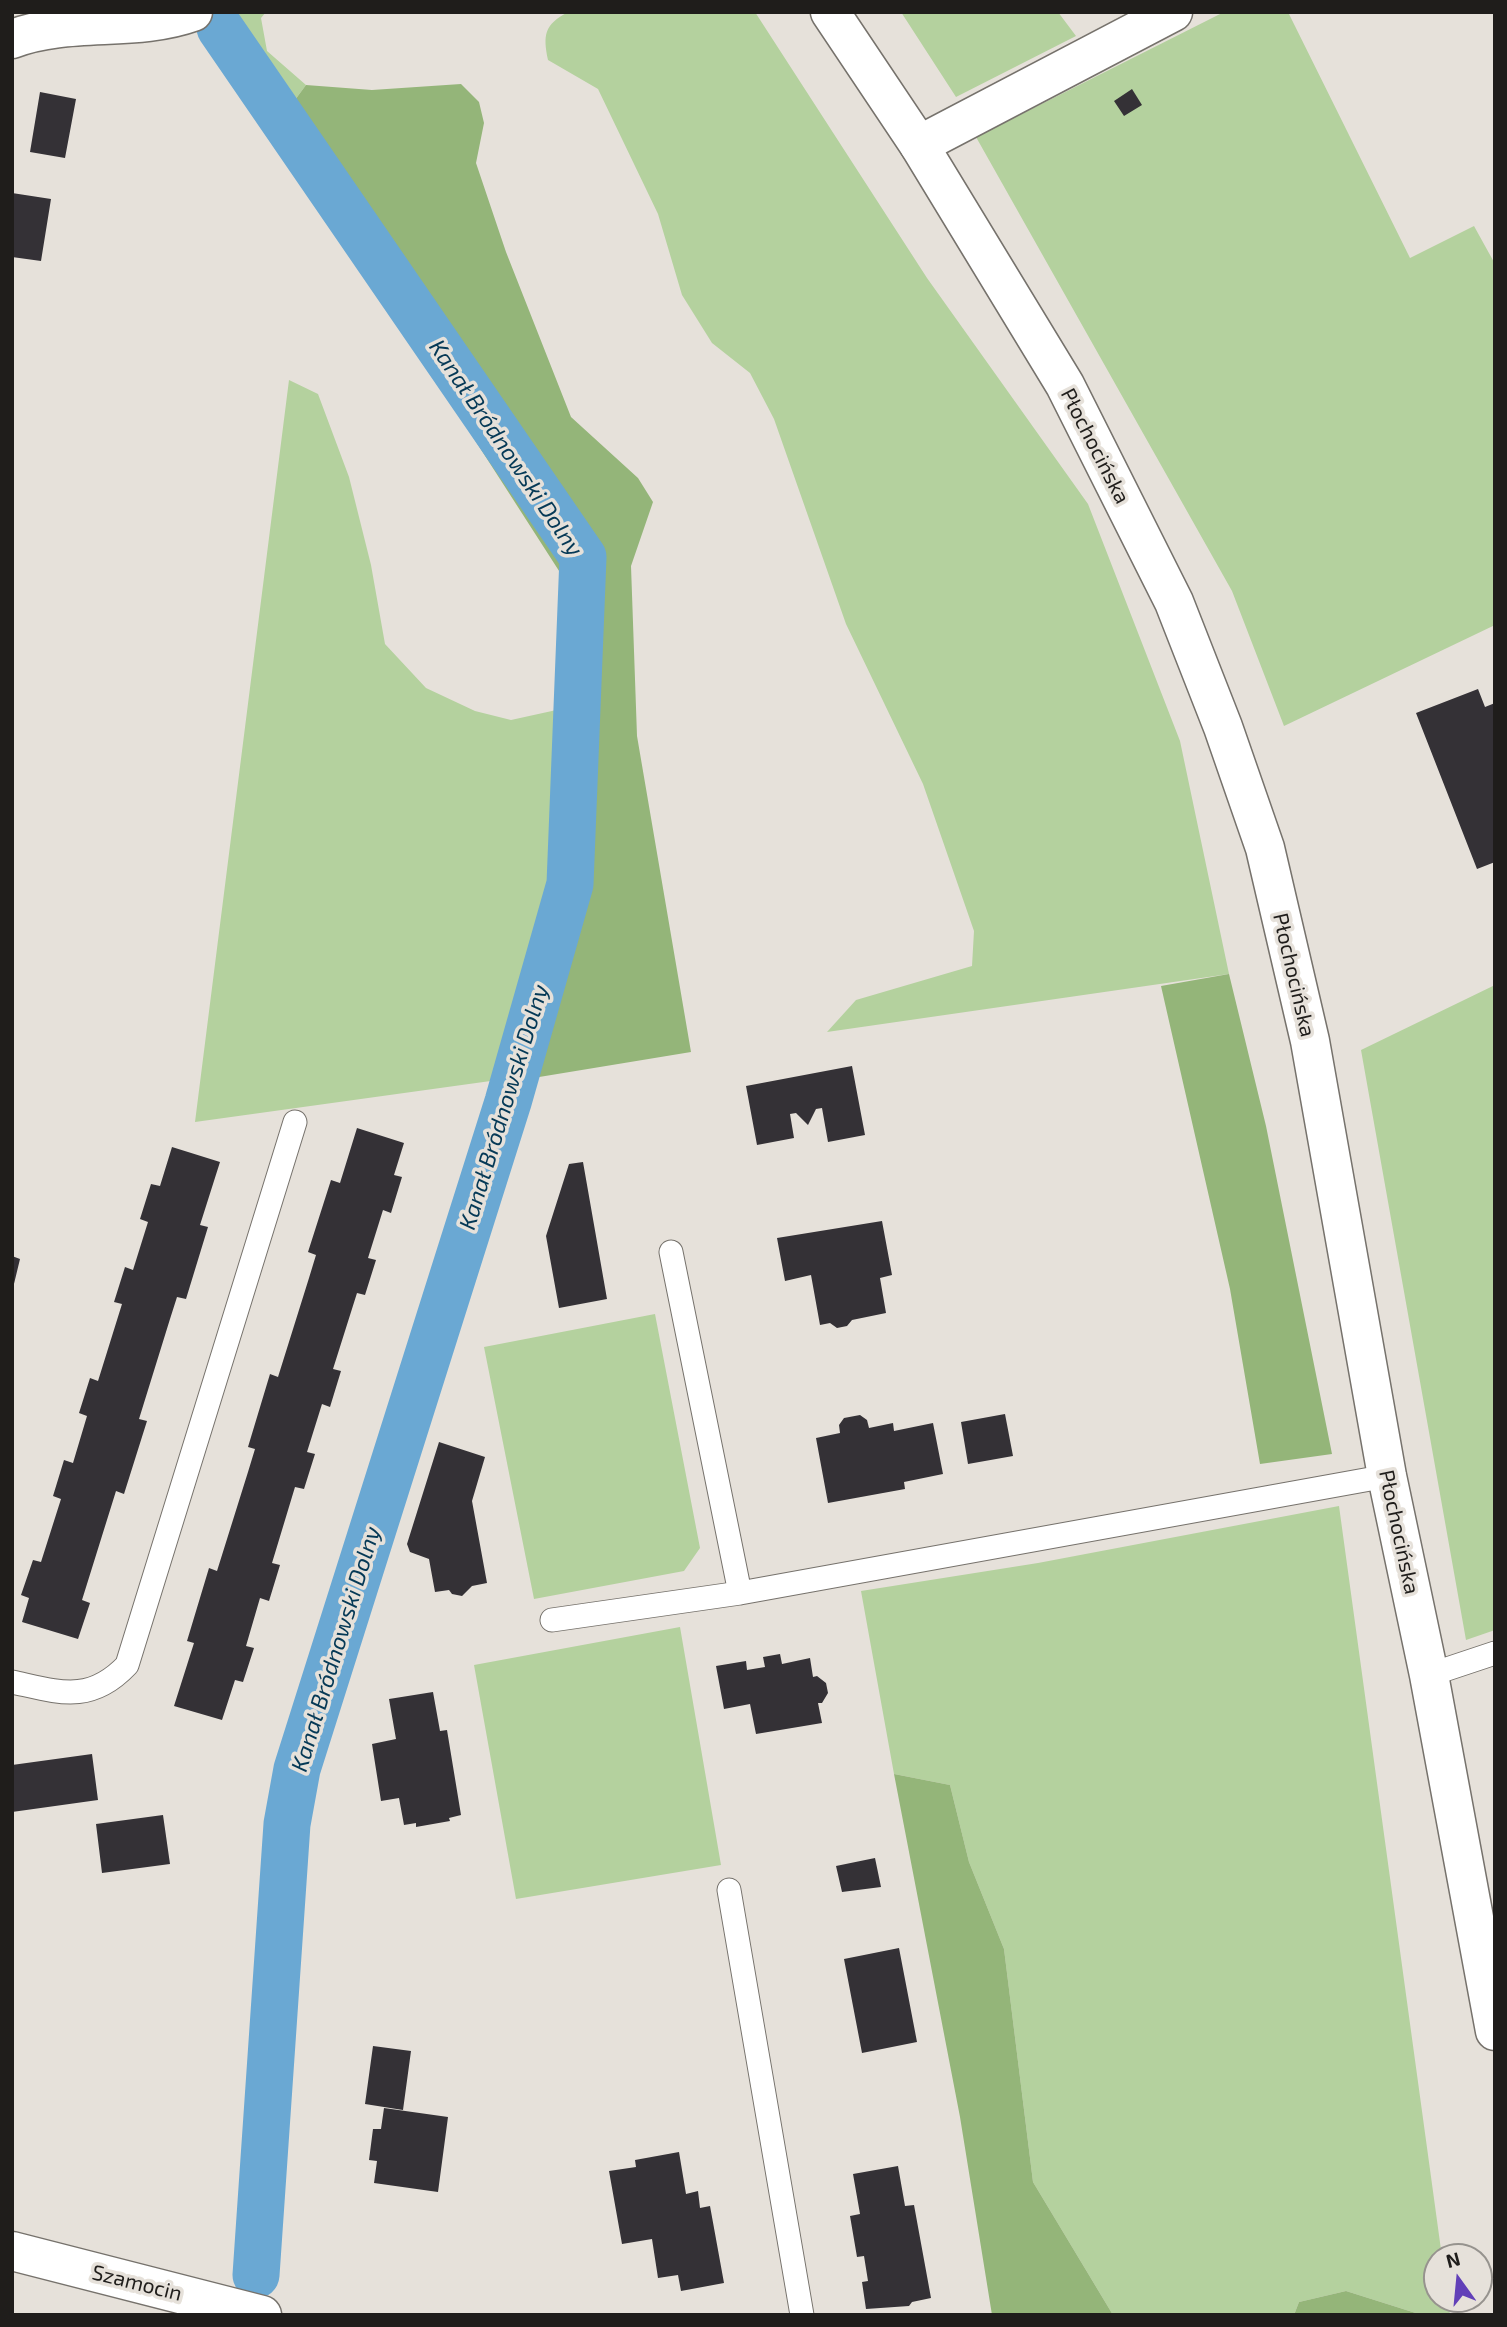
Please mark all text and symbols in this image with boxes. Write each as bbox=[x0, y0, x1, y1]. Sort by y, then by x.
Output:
water label: Kanał Bródnowski Dolny bbox=[423, 335, 589, 561]
street label: Płochocińska bbox=[1055, 384, 1135, 508]
street label: Płochocińska bbox=[1268, 911, 1320, 1039]
water label: Kanał Bródnowski Dolny bbox=[454, 981, 554, 1233]
street label: Płochocińska bbox=[1374, 1468, 1424, 1596]
water label: Kanał Bródnowski Dolny bbox=[286, 1523, 386, 1775]
north arrow bbox=[1423, 2243, 1493, 2313]
text: N bbox=[1443, 2246, 1463, 2272]
street label: Szamocin bbox=[89, 2260, 185, 2306]

